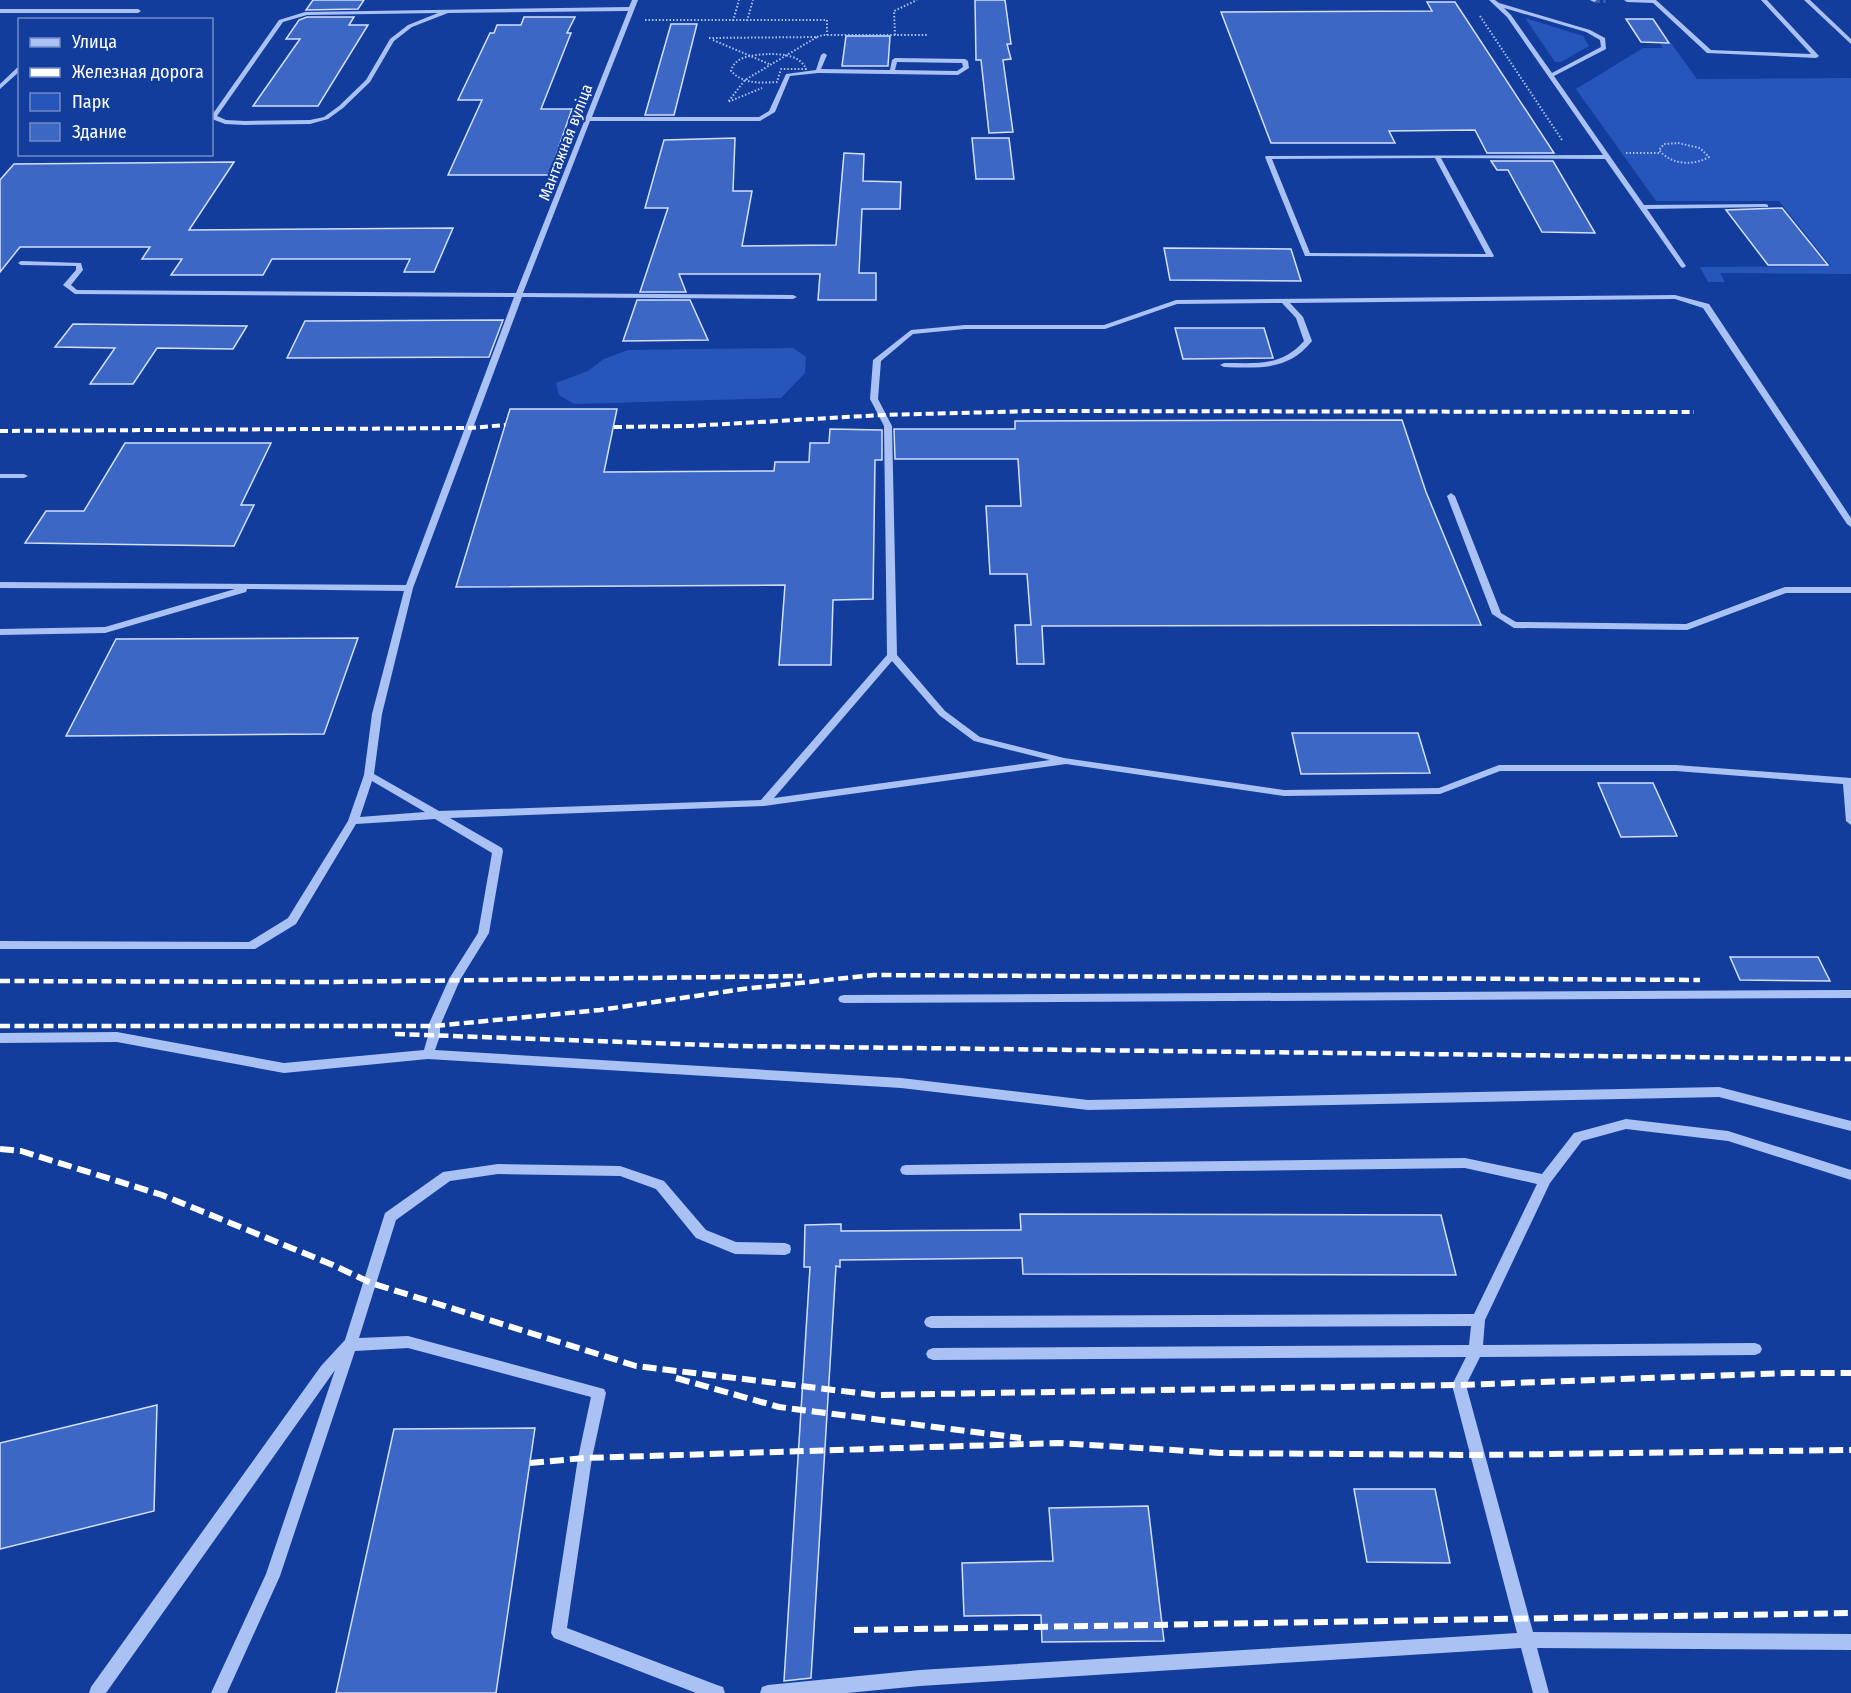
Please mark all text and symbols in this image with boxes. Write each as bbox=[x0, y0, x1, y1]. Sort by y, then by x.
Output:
legend bbox=[18, 18, 213, 156]
text: Улица bbox=[71, 31, 117, 53]
text: Железная дорога bbox=[72, 61, 204, 83]
street label: Мантажная вуліца bbox=[535, 81, 596, 203]
text: Парк bbox=[72, 91, 110, 113]
text: Здание bbox=[72, 121, 127, 143]

